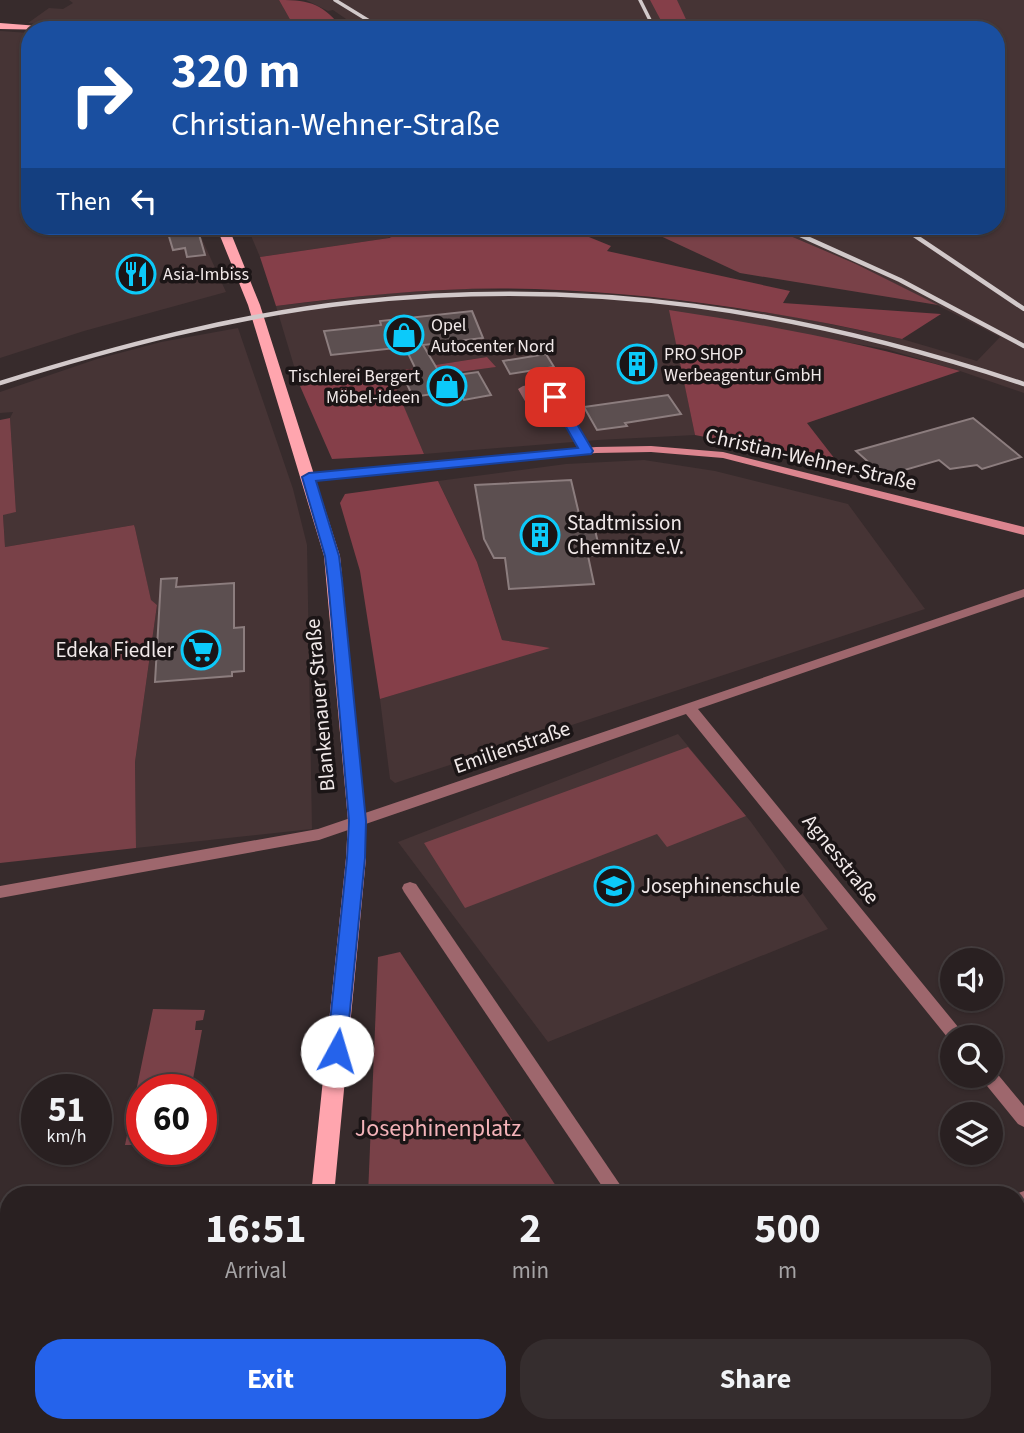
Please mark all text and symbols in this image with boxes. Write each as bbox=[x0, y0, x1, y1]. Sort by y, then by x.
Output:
text: 320 m bbox=[171, 37, 300, 107]
icon: right bbox=[56, 49, 147, 140]
text: Christian-Wehner-Straße bbox=[171, 102, 500, 148]
icon: left bbox=[125, 182, 163, 220]
text: Then bbox=[56, 183, 111, 220]
restaurant icon: Asia-Imbiss bbox=[115, 253, 157, 295]
place label: Asia-Imbiss bbox=[163, 262, 249, 287]
place label: Opel Autocenter Nord bbox=[431, 313, 555, 359]
shop icon: Opel Autocenter Nord bbox=[383, 314, 425, 356]
place label: PRO SHOP Werbeagentur GmbH bbox=[664, 342, 822, 388]
building icon: PRO SHOP Werbeagentur GmbH bbox=[616, 343, 658, 385]
place label: Tischlerei Bergert Möbel-ideen bbox=[288, 364, 420, 410]
shop icon: Tischlerei Bergert Möbel-ideen bbox=[426, 365, 468, 407]
pin bbox=[525, 367, 585, 427]
icon: arrive bbox=[536, 378, 574, 416]
street label: Christian-Wehner-Straße bbox=[702, 420, 920, 498]
place label: Stadtmission Chemnitz e.V. bbox=[567, 508, 684, 562]
building icon: Stadtmission Chemnitz e.V. bbox=[519, 514, 561, 556]
street label: Blankenauer Straße bbox=[298, 617, 342, 793]
supermarket icon: Edeka Fiedler bbox=[180, 629, 222, 671]
place label: Edeka Fiedler bbox=[55, 635, 175, 665]
street label: Emilienstraße bbox=[450, 713, 574, 781]
street label: Agnesstraße bbox=[795, 808, 887, 910]
school or university icon: Josephinenschule bbox=[593, 865, 635, 907]
place label: Josephinenschule bbox=[641, 871, 800, 901]
map controls bbox=[940, 948, 1003, 1165]
button: sound bbox=[940, 948, 1003, 1011]
position arrow bbox=[300, 1014, 374, 1088]
button: search bbox=[940, 1025, 1003, 1088]
speed limit sign: 60 bbox=[126, 1074, 217, 1165]
text: 51 bbox=[48, 1085, 85, 1135]
button: layers bbox=[940, 1102, 1003, 1165]
park label: Josephinenplatz bbox=[355, 1111, 521, 1146]
text: km/h bbox=[47, 1124, 86, 1149]
text: 16:51 bbox=[205, 1199, 307, 1259]
text: 2 bbox=[519, 1199, 541, 1259]
text: 500 bbox=[754, 1199, 821, 1259]
text: Arrival bbox=[225, 1254, 287, 1287]
text: min bbox=[512, 1254, 549, 1287]
text: m bbox=[778, 1254, 797, 1287]
button: Exit bbox=[35, 1339, 506, 1419]
button: Share bbox=[520, 1339, 991, 1419]

